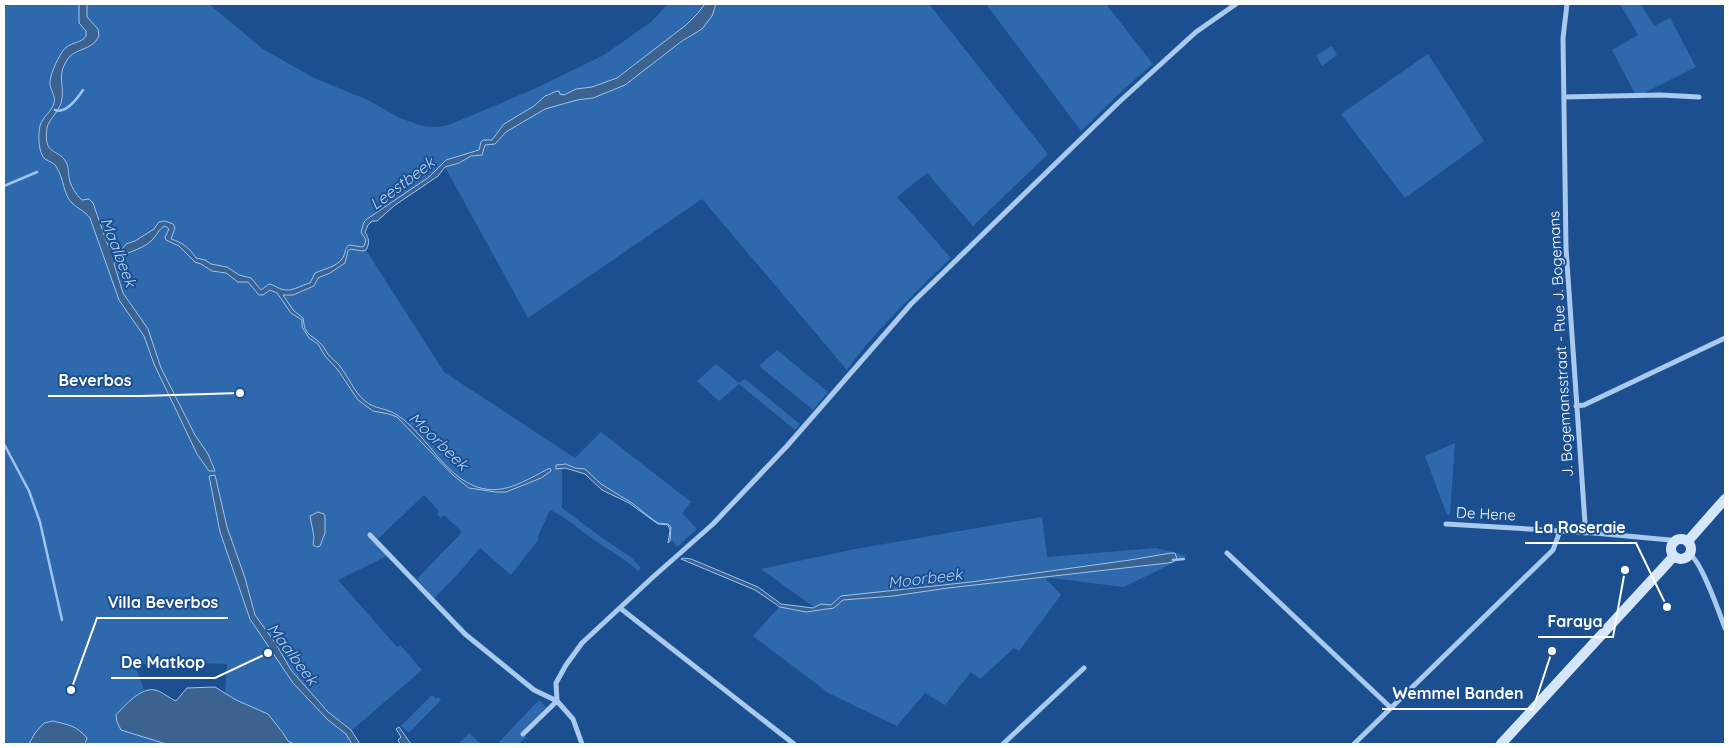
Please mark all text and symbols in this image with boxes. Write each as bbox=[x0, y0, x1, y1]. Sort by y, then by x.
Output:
water label: Leestbeek bbox=[366, 151, 439, 214]
street label: J. Bogemansstraat - Rue J. Bogemans bbox=[1544, 210, 1577, 478]
water label: Maalbeek bbox=[97, 214, 142, 291]
callout: Beverbos bbox=[48, 365, 141, 396]
text: Beverbos bbox=[59, 370, 132, 390]
water label: Moorbeek bbox=[405, 408, 474, 475]
street label: De Hene bbox=[1456, 502, 1516, 525]
callout: La Roseraie bbox=[1525, 512, 1636, 543]
text: La Roseraie bbox=[1534, 517, 1626, 537]
water label: Moorbeek bbox=[887, 563, 965, 592]
callout: Villa Beverbos bbox=[97, 587, 228, 618]
text: Villa Beverbos bbox=[108, 592, 219, 612]
callout: Faraya bbox=[1538, 606, 1613, 637]
text: Faraya bbox=[1548, 611, 1602, 631]
water label: Maalbeek bbox=[263, 619, 324, 690]
callout: De Matkop bbox=[111, 647, 215, 678]
text: De Matkop bbox=[121, 652, 205, 672]
callout: Wemmel Banden bbox=[1382, 678, 1533, 709]
text: Wemmel Banden bbox=[1392, 683, 1524, 703]

